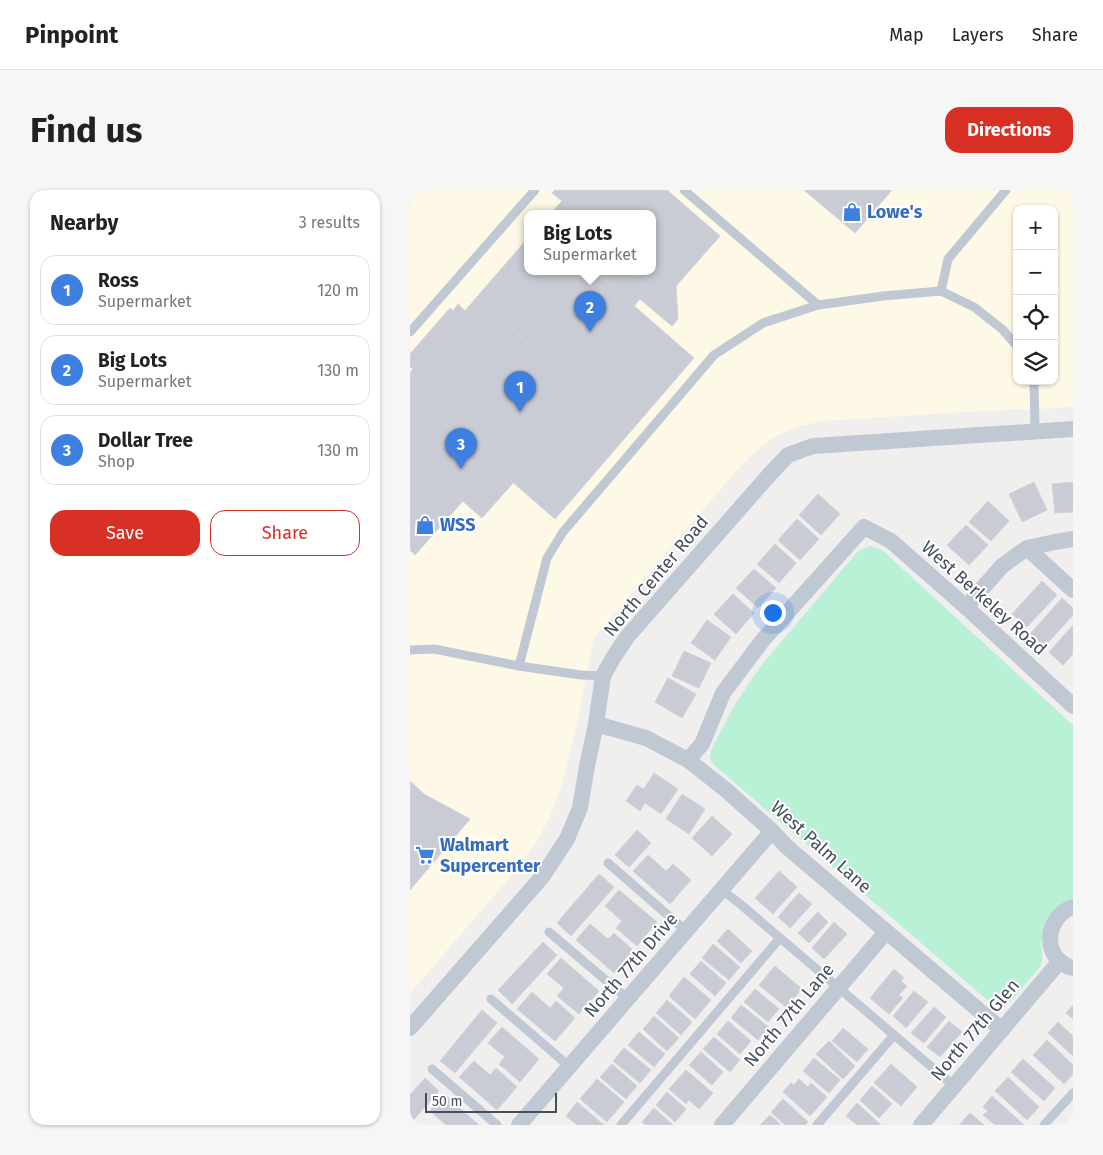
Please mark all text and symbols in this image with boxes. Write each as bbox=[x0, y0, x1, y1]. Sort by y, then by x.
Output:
text: Pinpoint bbox=[25, 21, 118, 49]
text: Map bbox=[889, 24, 924, 46]
text: Layers bbox=[952, 24, 1004, 46]
text: Share bbox=[1032, 24, 1078, 46]
button: Directions bbox=[945, 107, 1073, 153]
text: Find us bbox=[30, 109, 142, 151]
shop icon: Lowe's bbox=[841, 201, 863, 223]
place label: Lowe's bbox=[867, 201, 923, 223]
map controls bbox=[1013, 205, 1058, 385]
button: + bbox=[1013, 205, 1058, 250]
text: Nearby bbox=[50, 210, 118, 236]
popup bbox=[524, 210, 656, 275]
text: 3 results bbox=[299, 213, 360, 232]
text: Big Lots bbox=[543, 222, 612, 245]
text: Supermarket bbox=[543, 245, 637, 264]
button: − bbox=[1013, 250, 1058, 295]
text: Ross bbox=[98, 269, 139, 292]
text: 1 bbox=[63, 281, 71, 300]
text: 120 m bbox=[317, 281, 359, 300]
pin: 2 bbox=[574, 291, 606, 332]
text: Supermarket bbox=[98, 292, 192, 311]
button: locate bbox=[1013, 295, 1058, 340]
button: layers bbox=[1013, 340, 1058, 385]
text: Big Lots bbox=[98, 349, 167, 372]
text: 2 bbox=[63, 361, 71, 380]
text: 130 m bbox=[317, 361, 359, 380]
pin: 1 bbox=[504, 371, 536, 412]
text: Supermarket bbox=[98, 372, 192, 391]
pin: 3 bbox=[445, 428, 477, 469]
text: Dollar Tree bbox=[98, 429, 193, 452]
text: 3 bbox=[63, 441, 71, 460]
text: 130 m bbox=[317, 441, 359, 460]
text: Shop bbox=[98, 452, 135, 471]
button: Save bbox=[50, 510, 200, 556]
button: Share bbox=[210, 510, 360, 556]
street label: North Center Road bbox=[599, 511, 713, 641]
shop icon: WSS bbox=[414, 514, 436, 536]
place label: WSS bbox=[440, 514, 475, 536]
street label: West Berkeley Road bbox=[917, 536, 1051, 660]
your location bbox=[760, 600, 786, 626]
street label: West Palm Lane bbox=[766, 796, 876, 898]
place label: Walmart Supercenter bbox=[440, 834, 541, 877]
supermarket icon: Walmart Supercenter bbox=[414, 844, 436, 866]
street label: North 77th Drive bbox=[580, 908, 682, 1022]
street label: North 77th Lane bbox=[739, 959, 839, 1071]
street label: North 77th Glen bbox=[926, 975, 1024, 1085]
scale bar bbox=[425, 1090, 558, 1113]
text: 50 m bbox=[432, 1093, 463, 1110]

